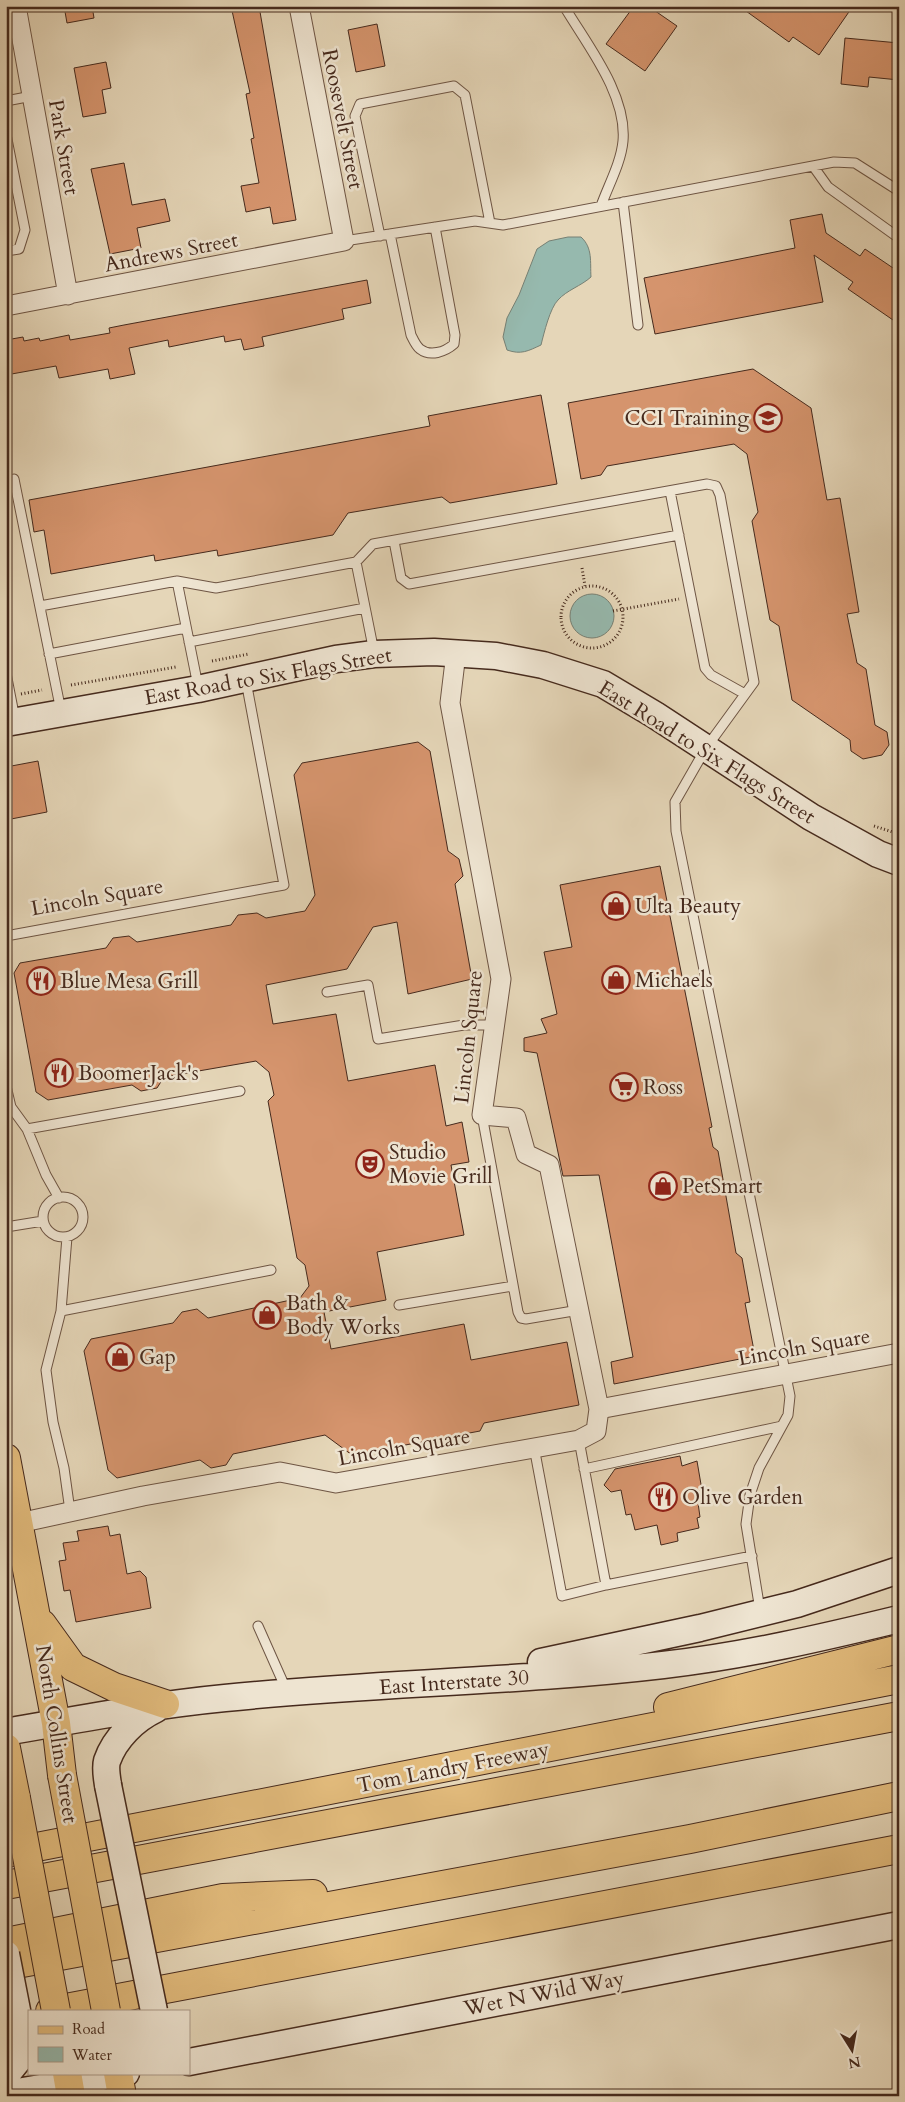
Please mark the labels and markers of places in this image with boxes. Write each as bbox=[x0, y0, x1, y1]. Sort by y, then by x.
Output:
school or university icon: CCI Training bbox=[753, 403, 783, 433]
place label: CCI Training bbox=[624, 404, 749, 433]
shop icon: Ulta Beauty bbox=[601, 891, 631, 921]
place label: Ulta Beauty bbox=[635, 892, 741, 921]
shop icon: Michaels bbox=[601, 965, 631, 995]
restaurant icon: Blue Mesa Grill bbox=[26, 966, 56, 996]
place label: Michaels bbox=[635, 966, 713, 995]
place label: Blue Mesa Grill bbox=[60, 967, 198, 996]
restaurant icon: BoomerJack's bbox=[44, 1058, 74, 1088]
place label: BoomerJack's bbox=[78, 1059, 199, 1088]
supermarket icon: Ross bbox=[609, 1072, 639, 1102]
place label: Ross bbox=[643, 1073, 683, 1102]
place label: Studio Movie Grill bbox=[389, 1138, 493, 1191]
theatre icon: Studio Movie Grill bbox=[355, 1149, 385, 1179]
shop icon: PetSmart bbox=[648, 1171, 678, 1201]
place label: PetSmart bbox=[682, 1172, 763, 1201]
place label: Bath & Body Works bbox=[286, 1289, 400, 1342]
shop icon: Bath & Body Works bbox=[252, 1300, 282, 1330]
shop icon: Gap bbox=[105, 1342, 135, 1372]
place label: Gap bbox=[139, 1343, 176, 1372]
restaurant icon: Olive Garden bbox=[648, 1482, 678, 1512]
place label: Olive Garden bbox=[682, 1483, 803, 1512]

